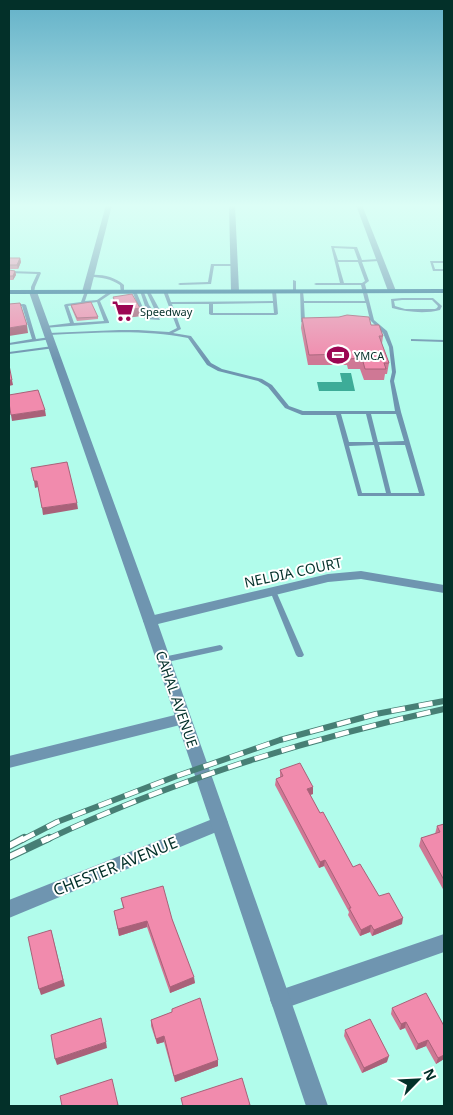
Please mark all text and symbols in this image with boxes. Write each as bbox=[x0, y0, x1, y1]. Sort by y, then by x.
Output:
supermarket icon: Speedway bbox=[110, 298, 136, 324]
place label: Speedway bbox=[140, 304, 193, 319]
sports icon: YMCA bbox=[325, 342, 351, 368]
place label: YMCA bbox=[354, 348, 385, 363]
street label: NELDIA COURT bbox=[242, 552, 344, 592]
street label: CAHAL AVENUE bbox=[152, 648, 202, 750]
street label: CHESTER AVENUE bbox=[50, 831, 180, 901]
north arrow bbox=[393, 1055, 443, 1105]
text: N bbox=[419, 1065, 441, 1084]

